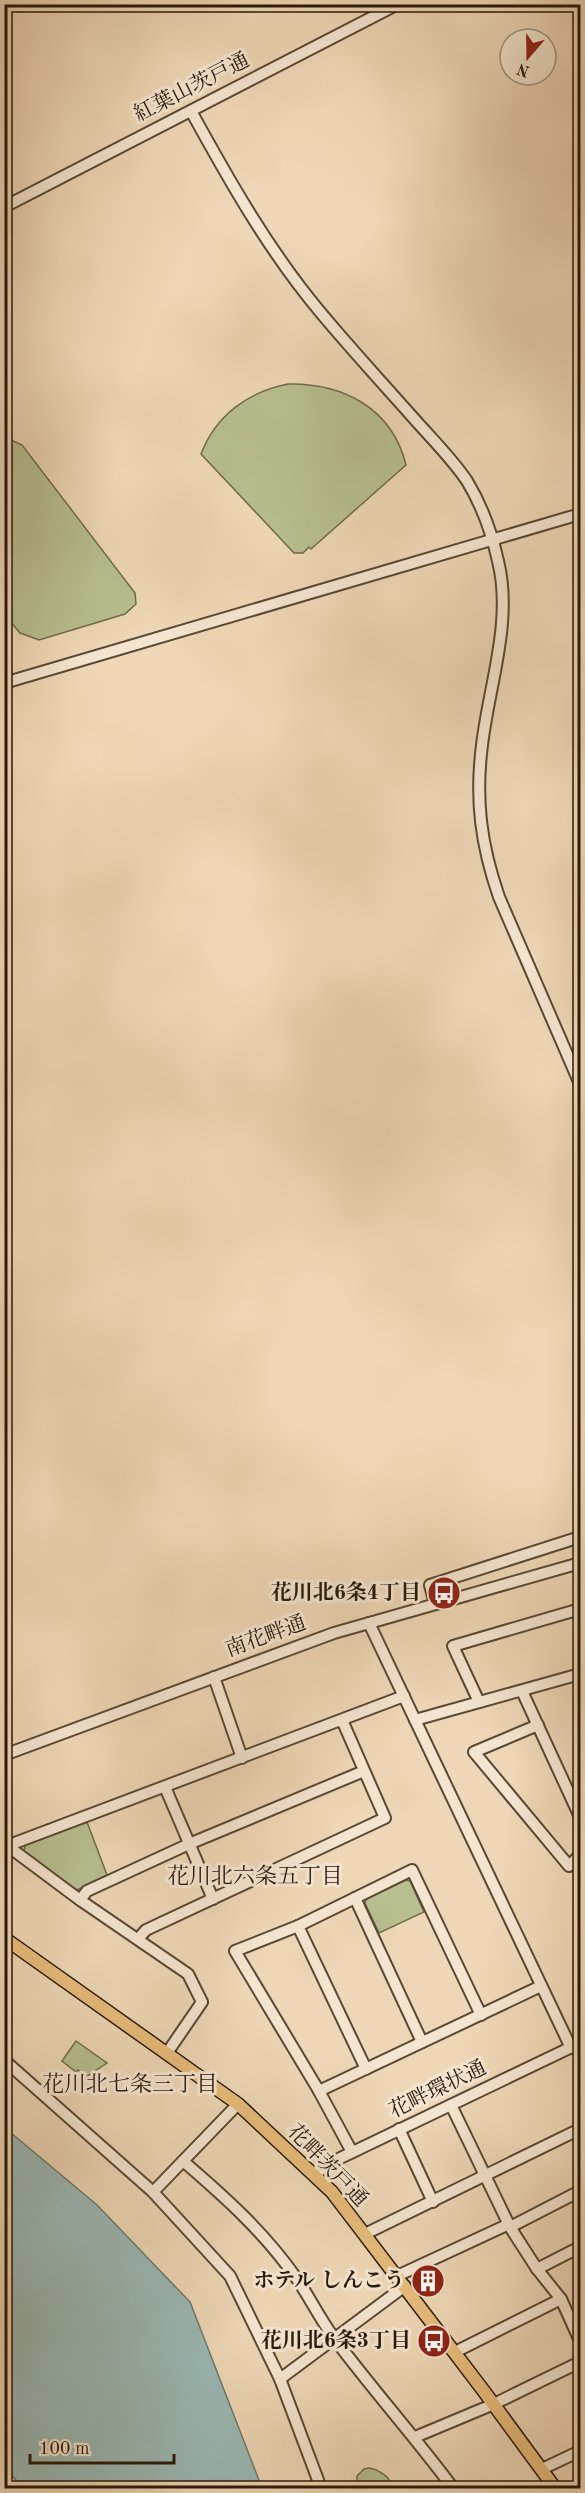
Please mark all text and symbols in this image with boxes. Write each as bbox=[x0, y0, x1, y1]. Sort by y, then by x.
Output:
north arrow bbox=[498, 27, 558, 87]
street label: 紅葉山茨戸通 bbox=[130, 48, 253, 126]
text: N bbox=[514, 59, 532, 79]
bus stop icon: 花川北6条4丁目 bbox=[426, 1575, 462, 1611]
place label: 花川北6条4丁目 bbox=[271, 1581, 421, 1604]
street label: 南花畔通 bbox=[222, 1611, 309, 1661]
district label: 花川北六条五丁目 bbox=[167, 1864, 343, 1888]
street label: 花畔環状通 bbox=[385, 2056, 490, 2122]
district label: 花川北七条三丁目 bbox=[42, 2072, 218, 2096]
street label: 花畔茨戸通 bbox=[283, 2120, 372, 2211]
building icon: ホテル しんこう bbox=[410, 2263, 446, 2299]
place label: ホテル しんこう bbox=[253, 2269, 405, 2292]
bus stop icon: 花川北6条3丁目 bbox=[416, 2323, 452, 2359]
place label: 花川北6条3丁目 bbox=[261, 2329, 411, 2352]
scale bar bbox=[30, 2427, 174, 2465]
text: 100 m bbox=[39, 2440, 90, 2458]

